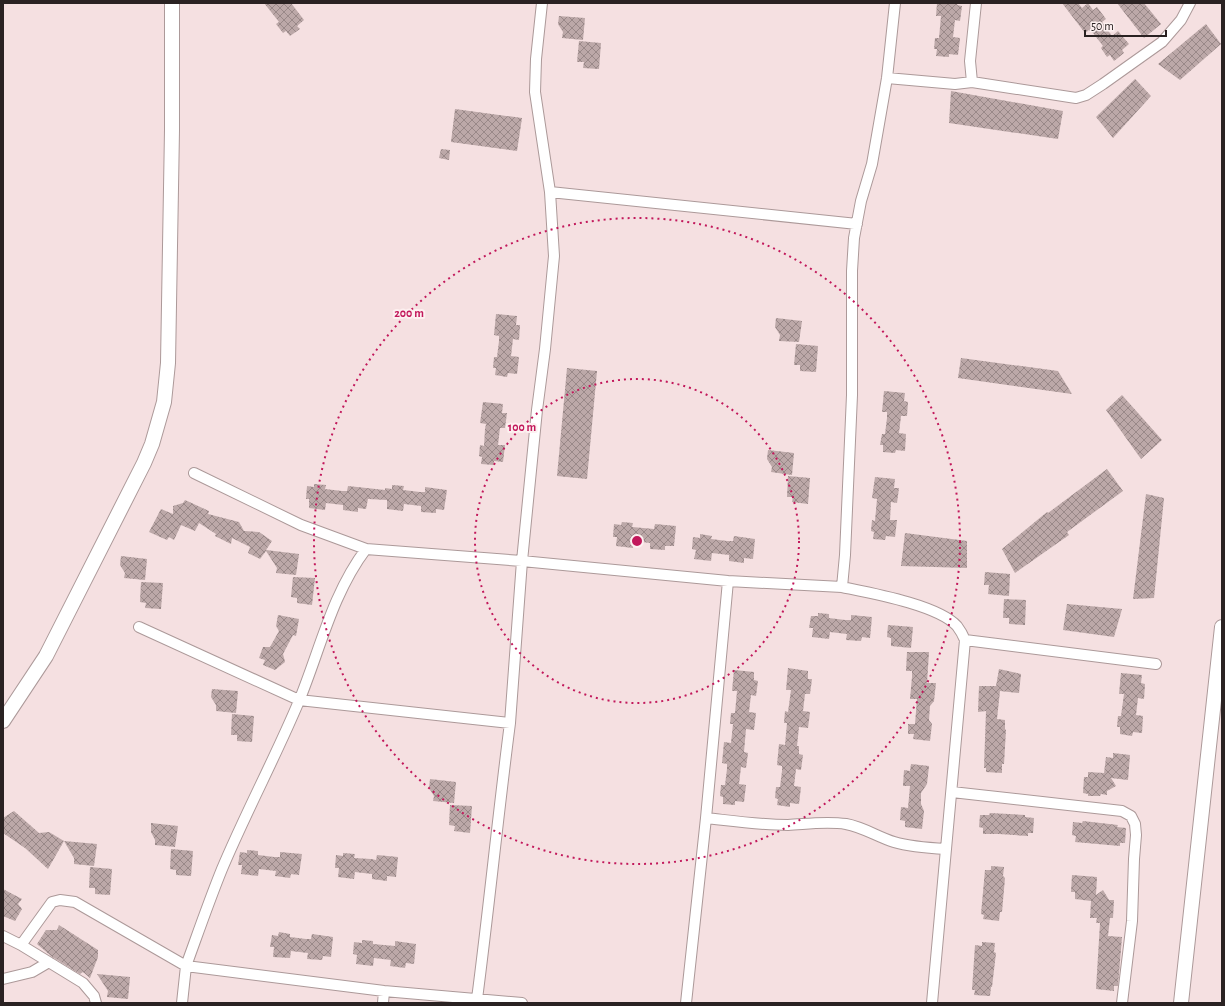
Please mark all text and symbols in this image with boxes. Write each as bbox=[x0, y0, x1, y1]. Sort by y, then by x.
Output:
scale bar bbox=[1085, 12, 1166, 38]
text: 50 m bbox=[1091, 20, 1114, 32]
text: 200 m bbox=[394, 307, 424, 319]
text: 100 m bbox=[508, 421, 536, 433]
centre of rings bbox=[630, 534, 644, 548]

